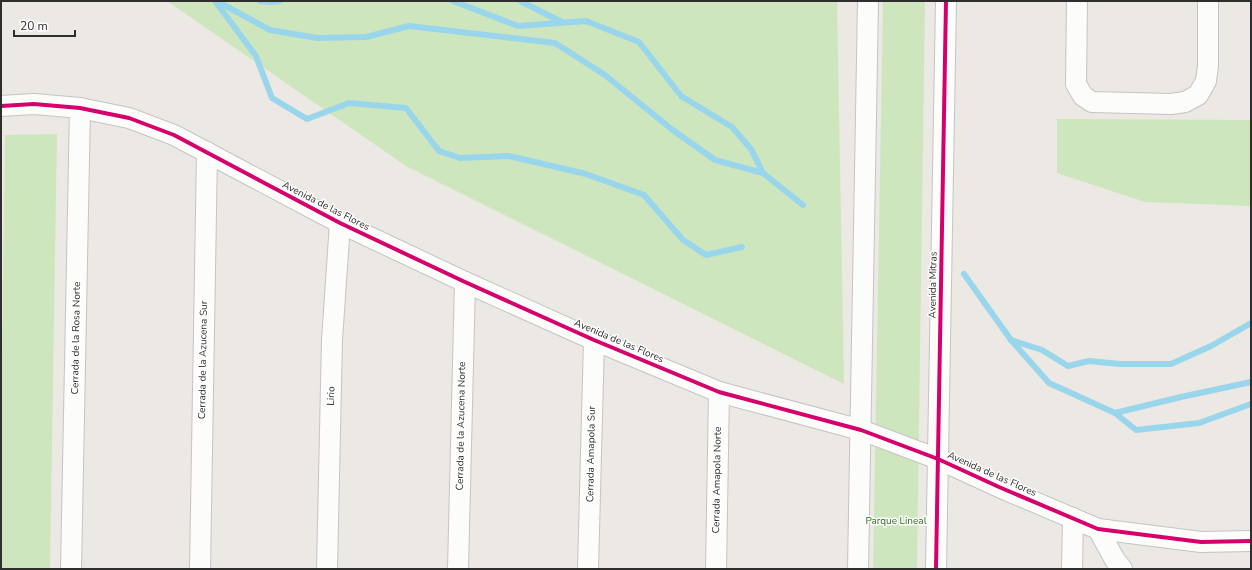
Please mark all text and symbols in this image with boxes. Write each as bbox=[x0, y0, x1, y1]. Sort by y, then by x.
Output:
scale bar bbox=[14, 12, 75, 38]
text: 20 m bbox=[20, 18, 48, 34]
street label: Avenida de las Flores bbox=[280, 178, 372, 234]
street label: Avenida Mitras bbox=[925, 251, 941, 319]
street label: Cerrada de la Rosa Norte bbox=[68, 282, 84, 394]
street label: Cerrada de la Azucena Sur bbox=[195, 300, 211, 419]
street label: Avenida de las Flores bbox=[572, 316, 666, 366]
street label: Cerrada de la Azucena Norte bbox=[453, 361, 469, 491]
street label: Lirio bbox=[324, 386, 338, 406]
street label: Cerrada Amapola Sur bbox=[583, 405, 599, 502]
street label: Cerrada Amapola Norte bbox=[709, 427, 725, 533]
street label: Avenida de las Flores bbox=[945, 448, 1039, 500]
park label: Parque Lineal bbox=[865, 514, 927, 528]

